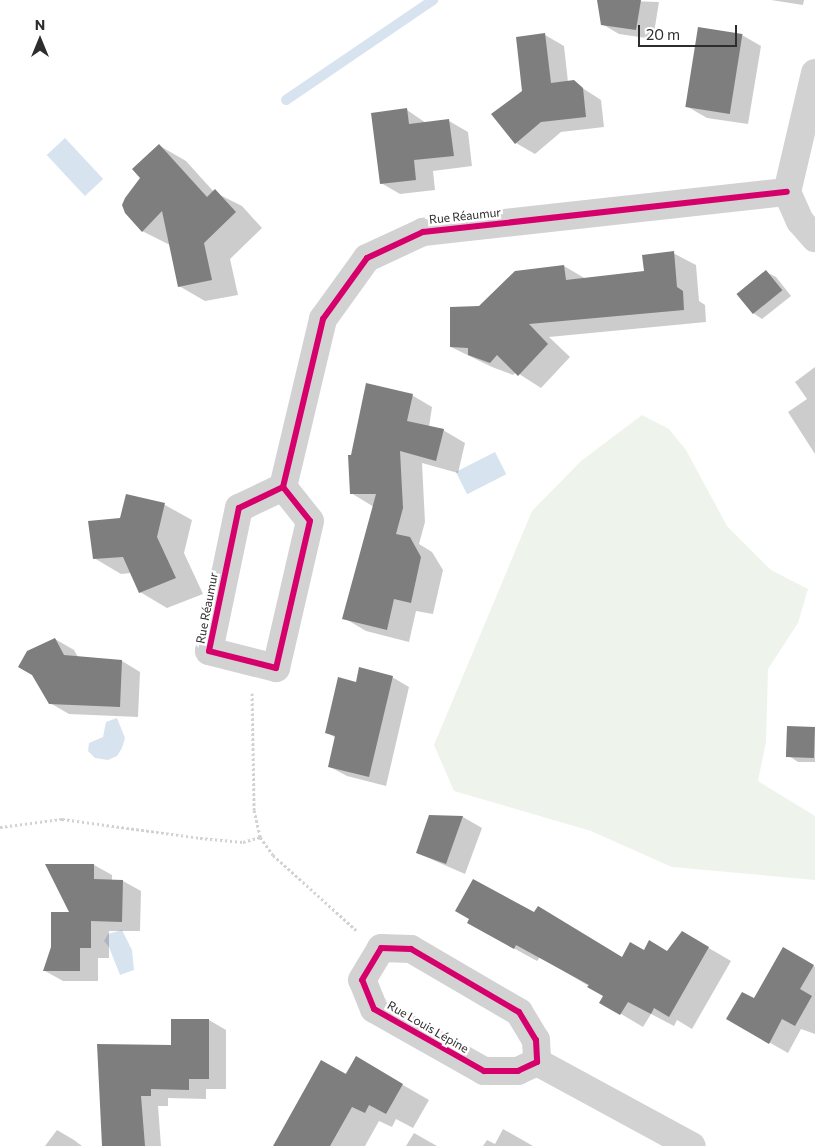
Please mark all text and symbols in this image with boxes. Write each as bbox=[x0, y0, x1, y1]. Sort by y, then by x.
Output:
north arrow bbox=[15, 15, 65, 65]
scale bar bbox=[640, 15, 739, 47]
text: N bbox=[35, 16, 45, 33]
text: 20 m bbox=[646, 25, 680, 43]
street label: Rue Réaumur bbox=[428, 205, 502, 227]
street label: Rue Réaumur bbox=[193, 571, 221, 645]
street label: Rue Louis Lépine bbox=[385, 998, 471, 1056]

